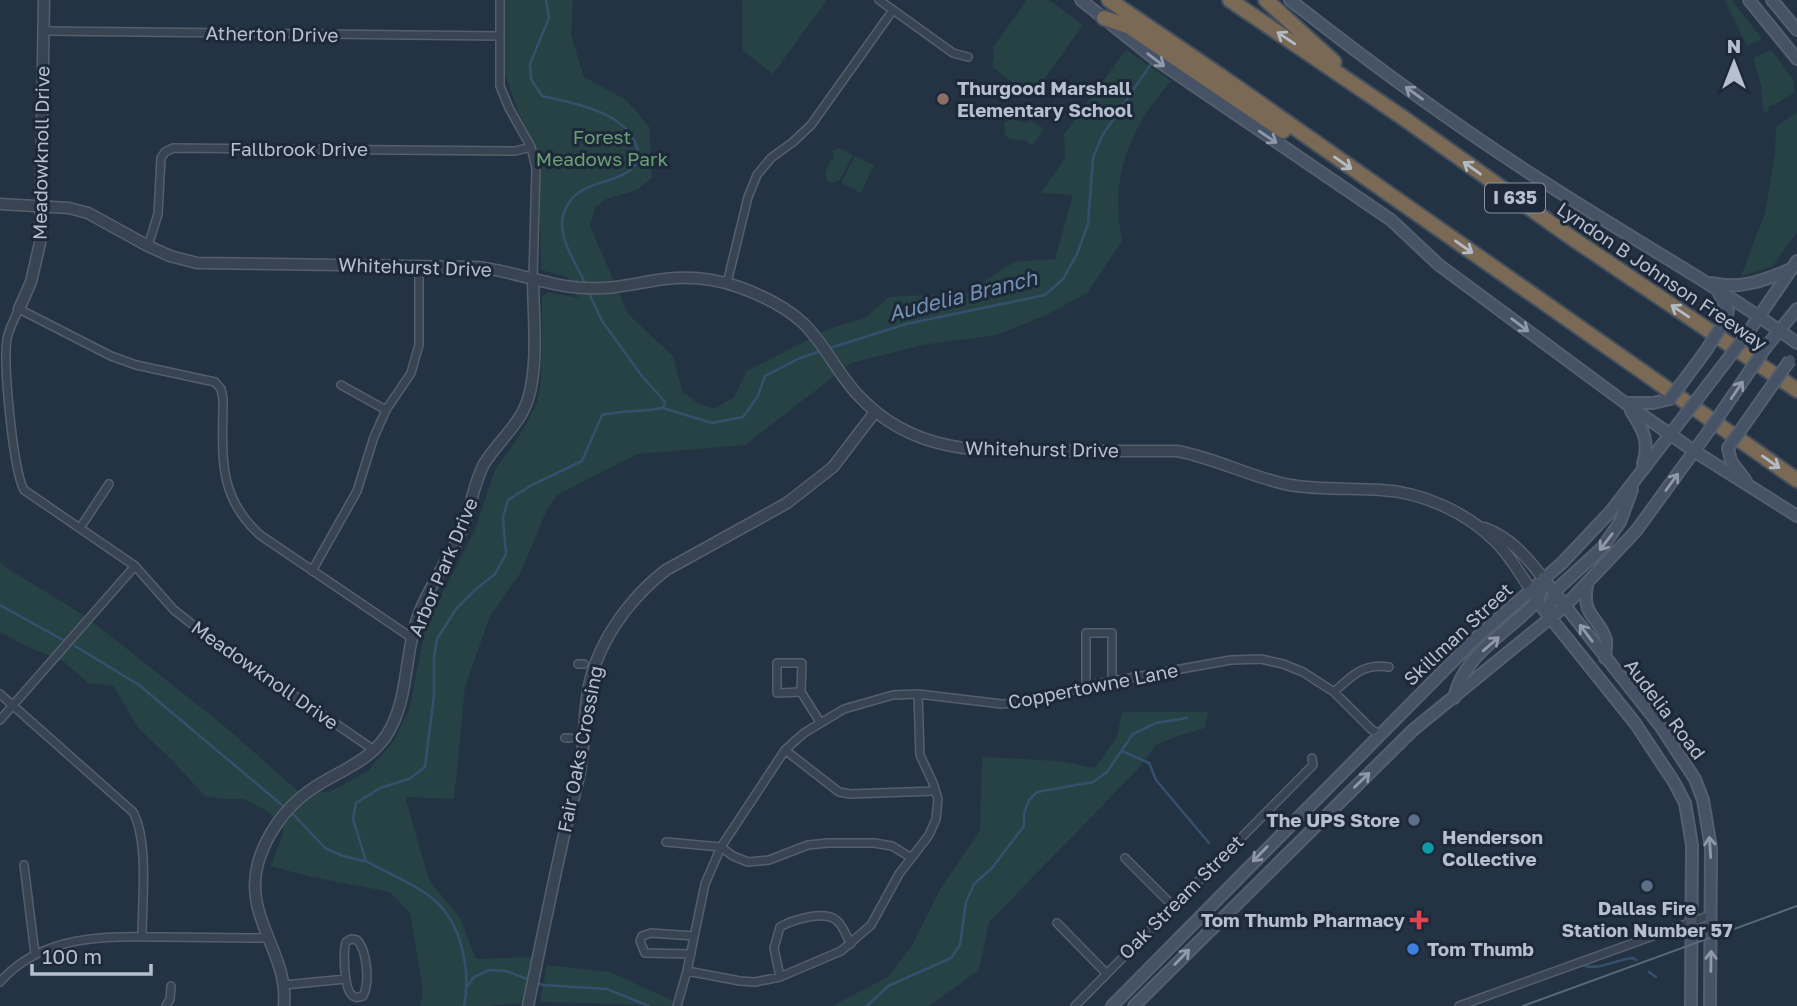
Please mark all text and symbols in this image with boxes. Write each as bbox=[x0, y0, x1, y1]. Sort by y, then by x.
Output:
street label: Atherton Drive bbox=[206, 21, 338, 46]
north arrow bbox=[1699, 28, 1769, 98]
one-way arrow bbox=[1276, 31, 1296, 45]
text: N bbox=[1727, 34, 1741, 57]
one-way arrow bbox=[1147, 52, 1165, 67]
street label: Meadowknoll Drive bbox=[27, 66, 54, 240]
place label: Thurgood Marshall Elementary School bbox=[957, 76, 1133, 121]
one-way arrow bbox=[1405, 86, 1424, 101]
marker: Thurgood Marshall Elementary School bbox=[935, 91, 951, 107]
park label: Forest Meadows Park bbox=[536, 125, 668, 170]
one-way arrow bbox=[1258, 130, 1277, 144]
street label: Fallbrook Drive bbox=[230, 137, 368, 160]
one-way arrow bbox=[1333, 156, 1352, 170]
one-way arrow bbox=[1463, 161, 1482, 175]
road number: I 635 bbox=[1485, 183, 1545, 212]
street label: Lyndon B Johnson Freeway bbox=[1553, 197, 1772, 355]
one-way arrow bbox=[1454, 240, 1473, 254]
street label: Whitehurst Drive bbox=[338, 252, 492, 281]
water label: Audelia Branch bbox=[886, 264, 1041, 326]
one-way arrow bbox=[1671, 304, 1690, 318]
one-way arrow bbox=[1510, 318, 1529, 332]
one-way arrow bbox=[1730, 381, 1744, 400]
street label: Whitehurst Drive bbox=[965, 436, 1119, 461]
one-way arrow bbox=[1761, 455, 1780, 469]
one-way arrow bbox=[1665, 473, 1679, 492]
street label: Arbor Park Drive bbox=[403, 494, 482, 640]
one-way arrow bbox=[1599, 532, 1613, 551]
street label: Skillman Street bbox=[1398, 577, 1517, 690]
street label: Meadowknoll Drive bbox=[187, 615, 343, 734]
one-way arrow bbox=[1579, 625, 1594, 643]
one-way arrow bbox=[1481, 636, 1499, 652]
street label: Audelia Road bbox=[1620, 654, 1711, 763]
street label: Coppertowne Lane bbox=[1006, 658, 1180, 713]
street label: Fair Oaks Crossing bbox=[552, 664, 607, 834]
one-way arrow bbox=[1353, 772, 1370, 789]
place label: The UPS Store bbox=[1266, 808, 1400, 831]
marker: The UPS Store bbox=[1406, 812, 1422, 828]
place label: Henderson Collective bbox=[1442, 825, 1543, 870]
street label: Oak Stream Street bbox=[1114, 830, 1248, 964]
one-way arrow bbox=[1703, 836, 1716, 859]
marker: Henderson Collective bbox=[1420, 840, 1436, 856]
one-way arrow bbox=[1252, 845, 1269, 862]
marker: Dallas Fire Station Number 57 bbox=[1639, 878, 1655, 894]
place label: Dallas Fire Station Number 57 bbox=[1562, 896, 1732, 941]
place label: Tom Thumb Pharmacy bbox=[1201, 908, 1406, 931]
marker: Tom Thumb Pharmacy bbox=[1411, 912, 1427, 928]
scale bar bbox=[32, 932, 150, 976]
place label: Tom Thumb bbox=[1427, 937, 1534, 960]
marker: Tom Thumb bbox=[1405, 941, 1421, 957]
text: 100 m bbox=[42, 943, 102, 969]
one-way arrow bbox=[1173, 949, 1190, 966]
one-way arrow bbox=[1704, 949, 1717, 972]

